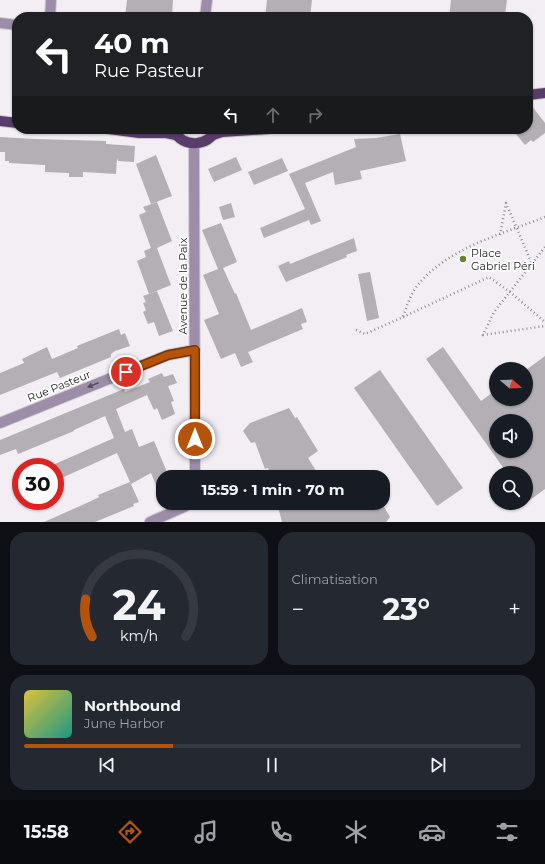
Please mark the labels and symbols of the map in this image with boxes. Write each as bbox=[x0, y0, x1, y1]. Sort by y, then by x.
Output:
street label: Avenue de la Paix bbox=[176, 237, 190, 334]
place label: Place Gabriel Péri bbox=[471, 246, 535, 273]
marker: Place Gabriel Péri bbox=[458, 254, 468, 264]
pin bbox=[109, 355, 143, 389]
north arrow bbox=[489, 362, 533, 406]
street label: Rue Pasteur bbox=[25, 367, 93, 405]
one-way arrow bbox=[86, 383, 98, 389]
position arrow bbox=[174, 418, 216, 460]
speed limit sign: 30 bbox=[12, 458, 64, 510]

